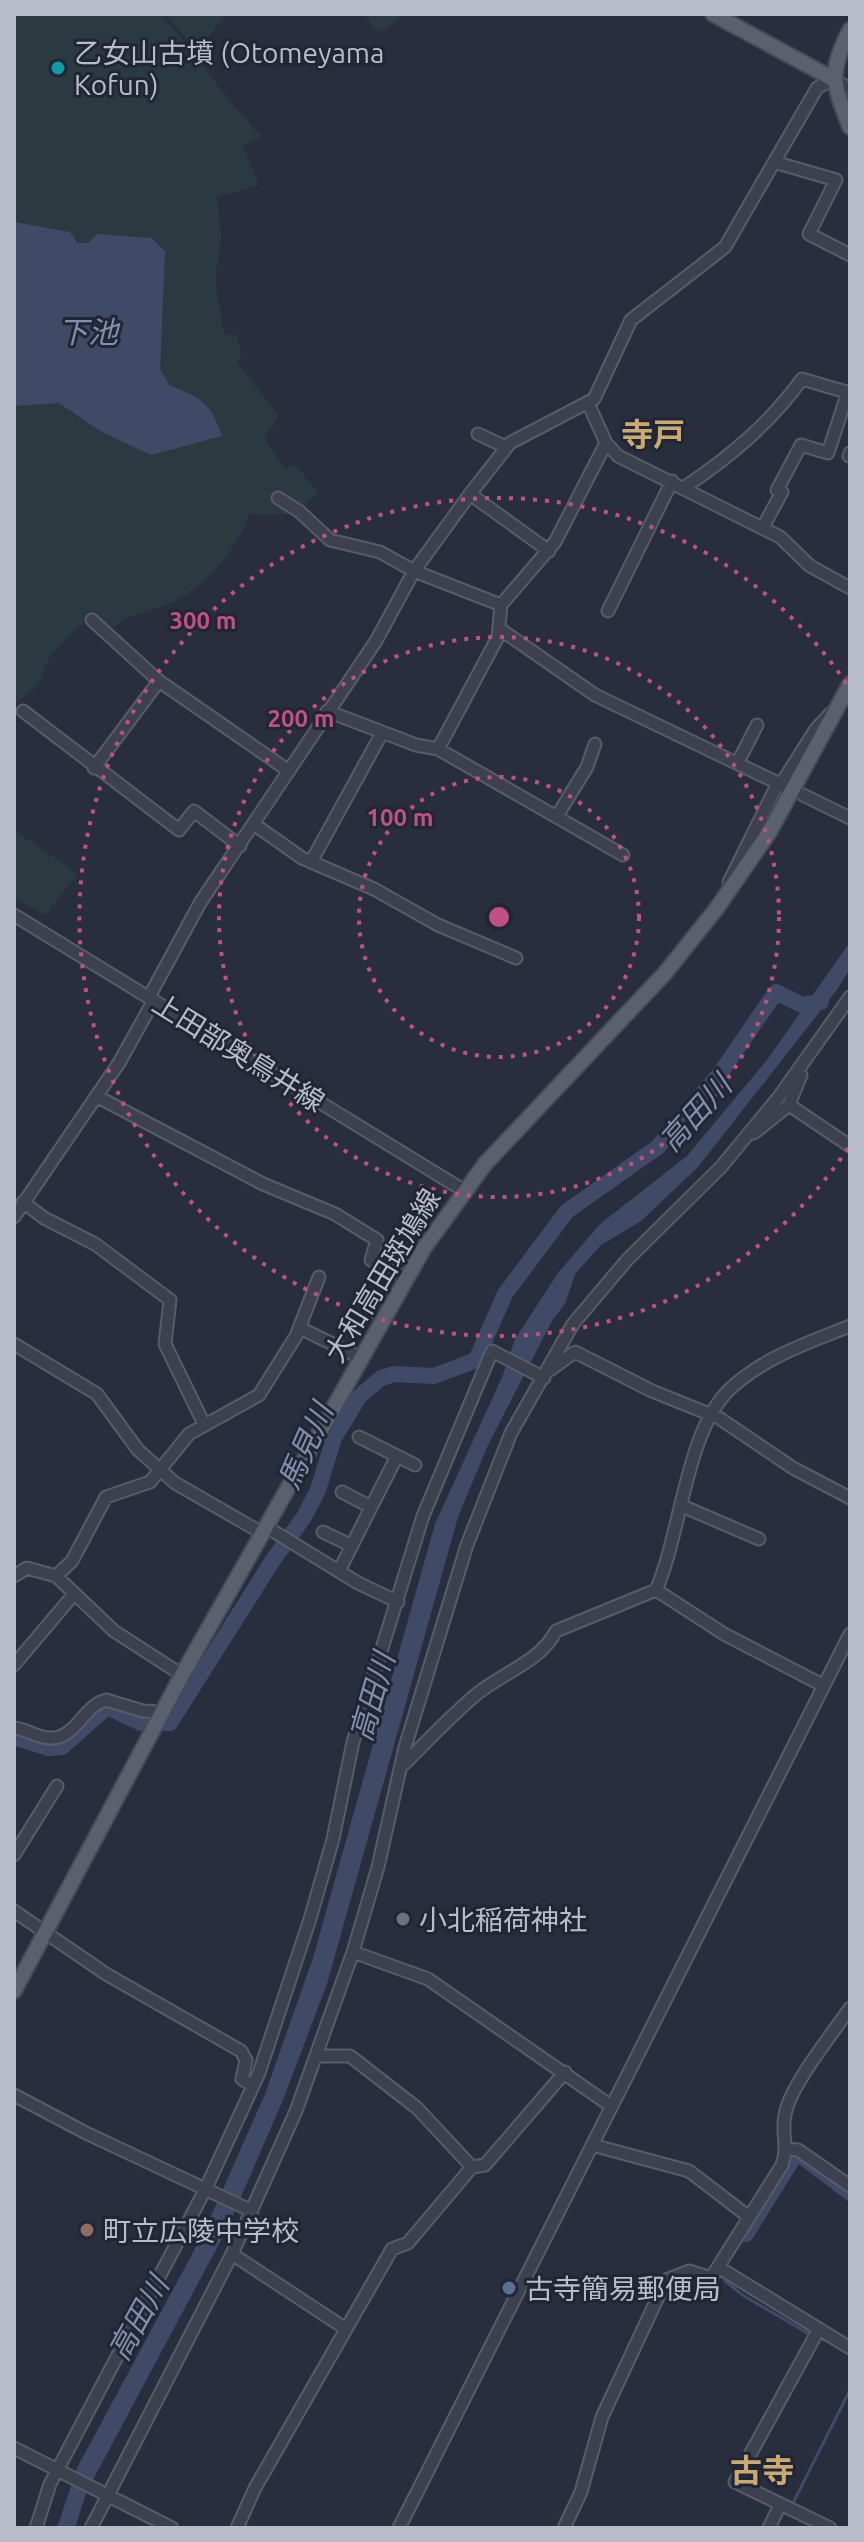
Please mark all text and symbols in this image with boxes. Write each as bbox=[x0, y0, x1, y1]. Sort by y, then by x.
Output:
place label: 乙女山古墳 (Otomeyama Kofun) bbox=[74, 37, 384, 101]
marker: 乙女山古墳 (Otomeyama Kofun) bbox=[49, 59, 67, 77]
water label: 下池 bbox=[58, 315, 121, 349]
district label: 寺戸 bbox=[621, 416, 685, 452]
text: 300 m bbox=[170, 607, 236, 634]
text: 200 m bbox=[268, 705, 334, 732]
text: 100 m bbox=[367, 804, 433, 831]
centre of rings bbox=[485, 903, 513, 931]
street label: 上田部奥鳥井線 bbox=[148, 987, 330, 1117]
water label: 高田川 bbox=[652, 1066, 740, 1158]
street label: 大和高田斑鳩線 bbox=[318, 1183, 446, 1367]
water label: 馬見川 bbox=[271, 1395, 340, 1494]
water label: 高田川 bbox=[343, 1646, 402, 1745]
place label: 小北稲荷神社 bbox=[419, 1904, 587, 1935]
marker: 小北稲荷神社 bbox=[394, 1910, 412, 1928]
place label: 町立広陵中学校 bbox=[103, 2215, 299, 2246]
marker: 町立広陵中学校 bbox=[78, 2221, 96, 2239]
water label: 高田川 bbox=[101, 2268, 176, 2366]
place label: 古寺簡易郵便局 bbox=[525, 2273, 721, 2304]
marker: 古寺簡易郵便局 bbox=[500, 2279, 518, 2297]
district label: 古寺 bbox=[730, 2452, 794, 2488]

